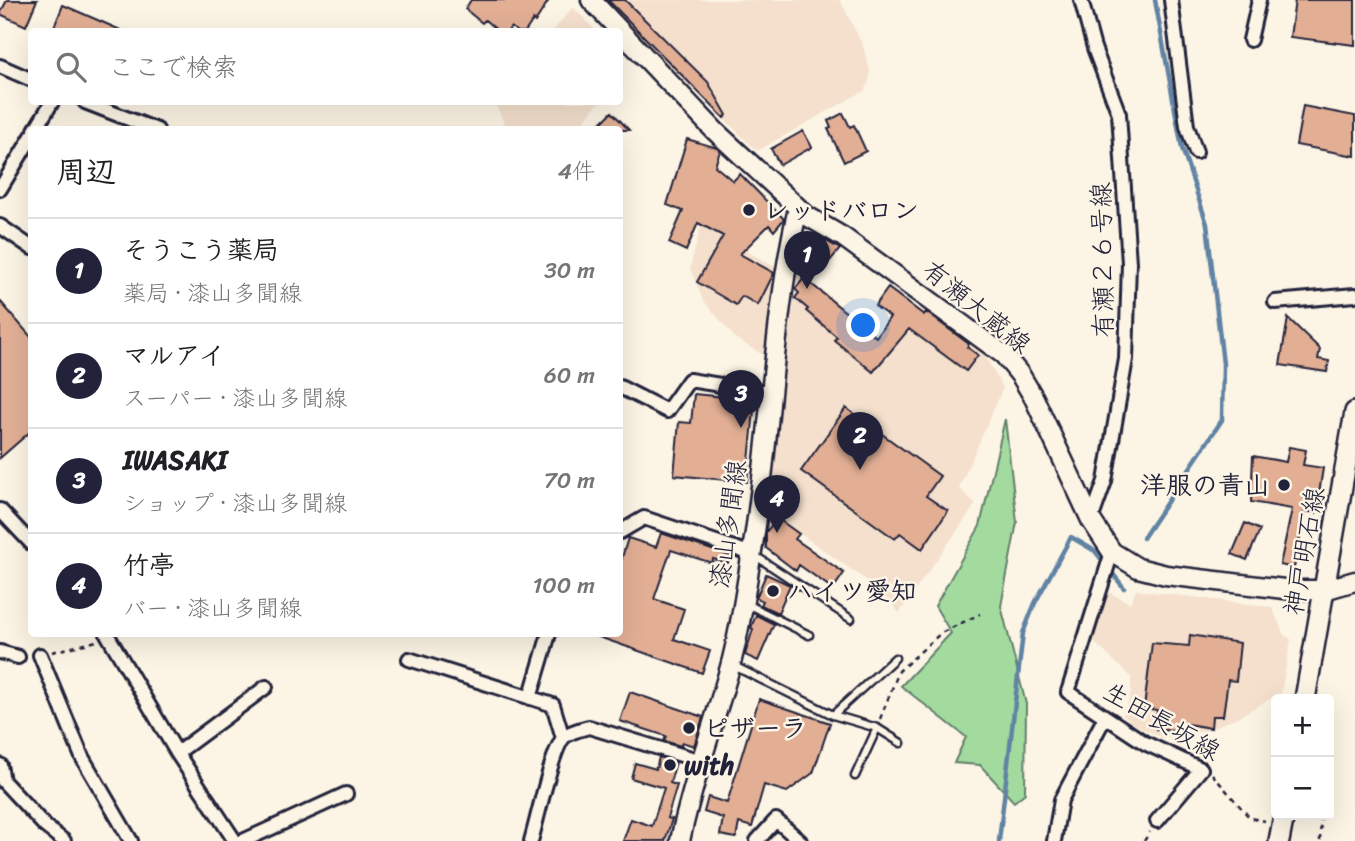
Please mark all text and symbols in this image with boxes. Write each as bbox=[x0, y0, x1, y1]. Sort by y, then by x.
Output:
search box bbox=[28, 28, 623, 105]
text: ここで検索 bbox=[108, 44, 238, 90]
icon: search bbox=[52, 48, 90, 86]
text: 周辺 bbox=[56, 145, 116, 199]
text: 4件 bbox=[558, 151, 595, 192]
street label: 有瀬２６号線 bbox=[1078, 182, 1126, 338]
place label: レッドバロン bbox=[763, 187, 919, 233]
marker: レッドバロン bbox=[741, 202, 757, 218]
text: そうこう薬局 bbox=[123, 227, 279, 273]
pin: 1 bbox=[784, 231, 830, 289]
street label: 有瀬大蔵線 bbox=[912, 248, 1042, 366]
text: 1 bbox=[74, 250, 84, 291]
text: 30 m bbox=[544, 250, 595, 291]
text: 薬局 · 漆山多聞線 bbox=[123, 273, 302, 314]
your location bbox=[846, 308, 880, 342]
text: マルアイ bbox=[123, 332, 225, 378]
text: 2 bbox=[72, 355, 86, 396]
text: 60 m bbox=[544, 355, 595, 396]
pin: 3 bbox=[718, 370, 764, 428]
text: スーパー · 漆山多聞線 bbox=[123, 378, 347, 419]
pin: 2 bbox=[837, 412, 883, 470]
text: IWASAKI bbox=[123, 437, 227, 483]
street label: 漆山多聞線 bbox=[696, 456, 760, 592]
text: 3 bbox=[73, 460, 85, 501]
text: 70 m bbox=[544, 460, 595, 501]
place label: 洋服の青山 bbox=[1140, 462, 1270, 508]
pin: 4 bbox=[754, 475, 800, 533]
marker: 洋服の青山 bbox=[1276, 477, 1292, 493]
text: ショップ · 漆山多聞線 bbox=[123, 483, 347, 524]
street label: 神戸明石線 bbox=[1270, 483, 1338, 619]
text: 竹亭 bbox=[123, 542, 175, 588]
text: 4 bbox=[72, 565, 86, 606]
text: 100 m bbox=[532, 565, 595, 606]
place label: ハイツ愛知 bbox=[787, 568, 917, 614]
marker: ハイツ愛知 bbox=[765, 583, 781, 599]
text: バー · 漆山多聞線 bbox=[123, 588, 302, 629]
street label: 生田長坂線 bbox=[1094, 669, 1230, 773]
map controls bbox=[1271, 694, 1334, 820]
button: + bbox=[1271, 694, 1334, 757]
place label: ピザーラ bbox=[703, 705, 807, 751]
marker: ピザーラ bbox=[681, 720, 697, 736]
place label: with bbox=[684, 742, 735, 788]
marker: with bbox=[662, 757, 678, 773]
button: − bbox=[1271, 757, 1334, 820]

